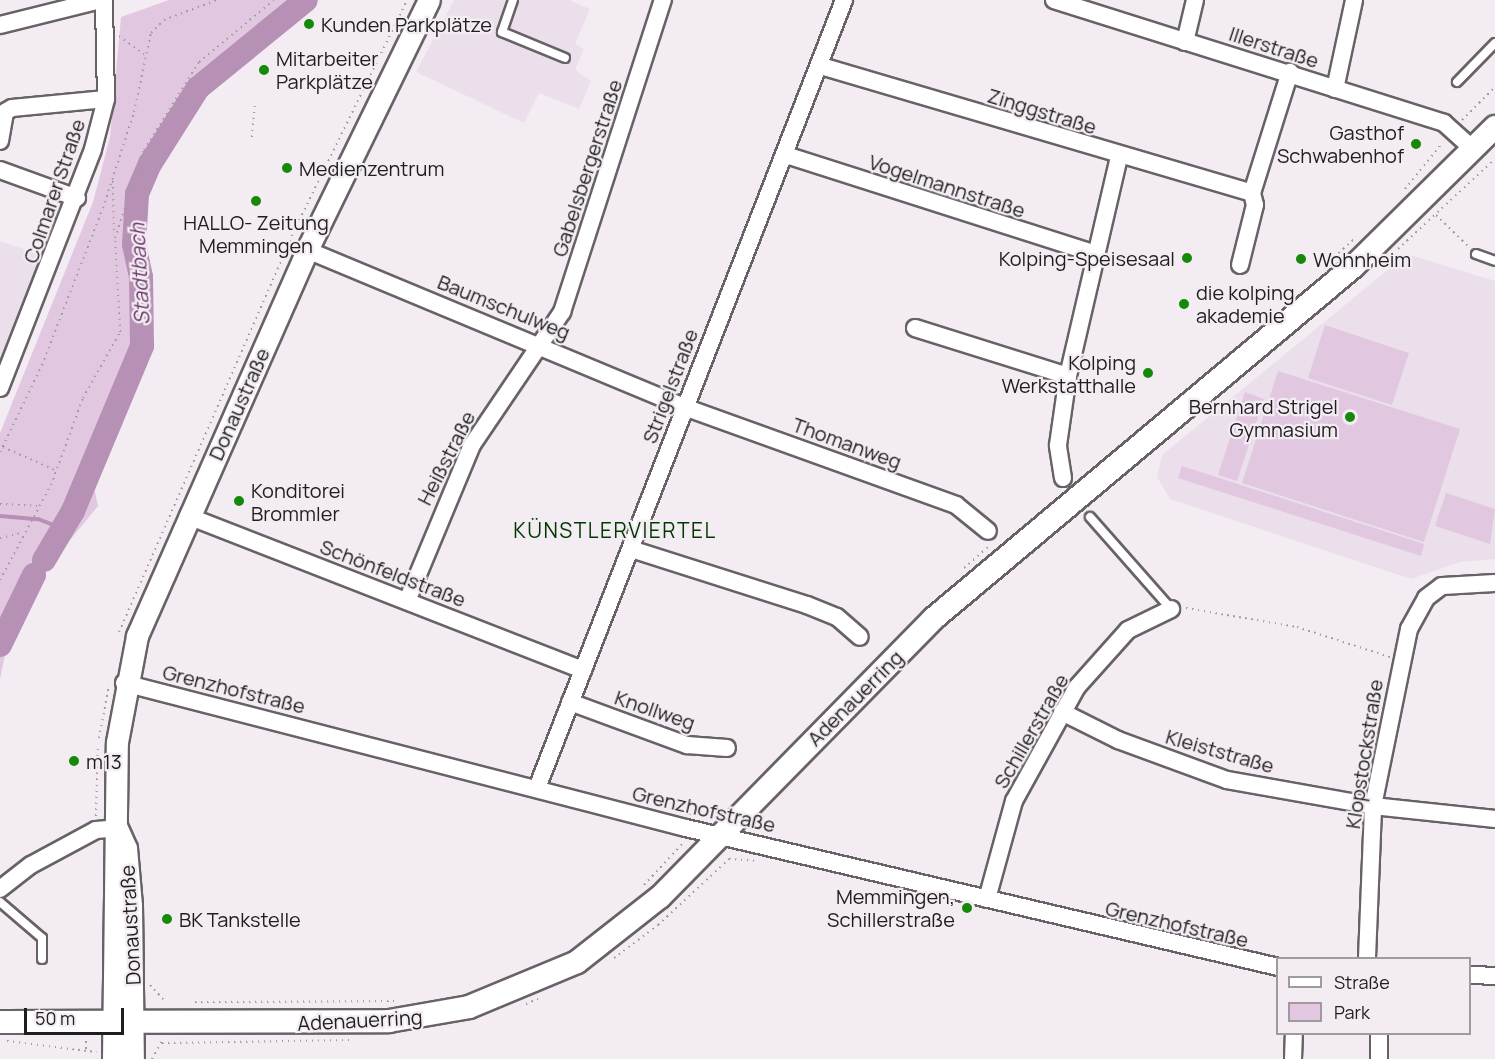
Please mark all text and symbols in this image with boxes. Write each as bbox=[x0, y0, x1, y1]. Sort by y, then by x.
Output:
place label: Kunden Parkplätze bbox=[321, 12, 492, 36]
marker: Kunden Parkplätze bbox=[302, 17, 316, 31]
street label: Illerstraße bbox=[1226, 21, 1322, 73]
place label: Mitarbeiter Parkplätze bbox=[276, 46, 379, 93]
marker: Mitarbeiter Parkplätze bbox=[257, 63, 271, 77]
street label: Gabelsbergerstraße bbox=[547, 76, 627, 260]
street label: Zinggstraße bbox=[985, 83, 1099, 139]
street label: Colmarer Straße bbox=[18, 116, 90, 266]
place label: Gasthof Schwabenhof bbox=[1277, 120, 1404, 167]
marker: Gasthof Schwabenhof bbox=[1409, 137, 1423, 151]
street label: Vogelmannstraße bbox=[866, 149, 1028, 223]
place label: Medienzentrum bbox=[299, 156, 444, 180]
marker: Medienzentrum bbox=[280, 161, 294, 175]
marker: HALLO- Zeitung Memmingen bbox=[249, 194, 263, 208]
place label: HALLO- Zeitung Memmingen bbox=[183, 210, 329, 257]
water label: Stadtbach bbox=[124, 222, 154, 326]
place label: Kolping-Speisesaal bbox=[999, 246, 1175, 270]
place label: Wohnheim bbox=[1313, 247, 1411, 271]
marker: Kolping-Speisesaal bbox=[1180, 251, 1194, 265]
marker: Wohnheim bbox=[1294, 252, 1308, 266]
street label: Baumschulweg bbox=[434, 270, 574, 344]
place label: die kolping akademie bbox=[1196, 280, 1295, 327]
marker: die kolping akademie bbox=[1177, 297, 1191, 311]
street label: Strigelstraße bbox=[637, 325, 703, 447]
street label: Donaustraße bbox=[204, 344, 274, 464]
place label: Kolping Werkstatthalle bbox=[1001, 350, 1136, 397]
marker: Kolping Werkstatthalle bbox=[1141, 366, 1155, 380]
place label: Bernhard Strigel Gymnasium bbox=[1189, 394, 1338, 441]
street label: Heißstraße bbox=[412, 407, 480, 509]
marker: Bernhard Strigel Gymnasium bbox=[1343, 410, 1357, 424]
street label: Thomanweg bbox=[789, 412, 905, 474]
place label: Konditorei Brommler bbox=[251, 478, 345, 525]
marker: Konditorei Brommler bbox=[232, 494, 246, 508]
district label: KÜNSTLERVIERTEL bbox=[513, 517, 717, 543]
street label: Schönfeldstraße bbox=[317, 534, 469, 612]
street label: Adenauerring bbox=[802, 645, 908, 751]
street label: Grenzhofstraße bbox=[160, 660, 308, 718]
street label: Schillerstraße bbox=[989, 670, 1073, 792]
street label: Klopstockstraße bbox=[1340, 678, 1388, 830]
street label: Knollweg bbox=[612, 685, 698, 735]
street label: Kleiststraße bbox=[1163, 724, 1277, 778]
place label: m13 bbox=[86, 749, 122, 773]
marker: m13 bbox=[67, 754, 81, 768]
street label: Grenzhofstraße bbox=[630, 781, 778, 837]
street label: Donaustraße bbox=[115, 864, 145, 986]
place label: Memmingen, Schillerstraße bbox=[827, 885, 955, 932]
street label: Grenzhofstraße bbox=[1103, 896, 1251, 952]
marker: Memmingen, Schillerstraße bbox=[960, 901, 974, 915]
place label: BK Tankstelle bbox=[179, 907, 301, 931]
marker: BK Tankstelle bbox=[160, 912, 174, 926]
legend bbox=[1276, 957, 1471, 1035]
text: Straße bbox=[1334, 970, 1390, 994]
scale bar bbox=[27, 996, 128, 1034]
text: Park bbox=[1334, 1000, 1370, 1024]
street label: Adenauerring bbox=[297, 1005, 423, 1035]
text: 50 m bbox=[35, 1006, 75, 1030]

